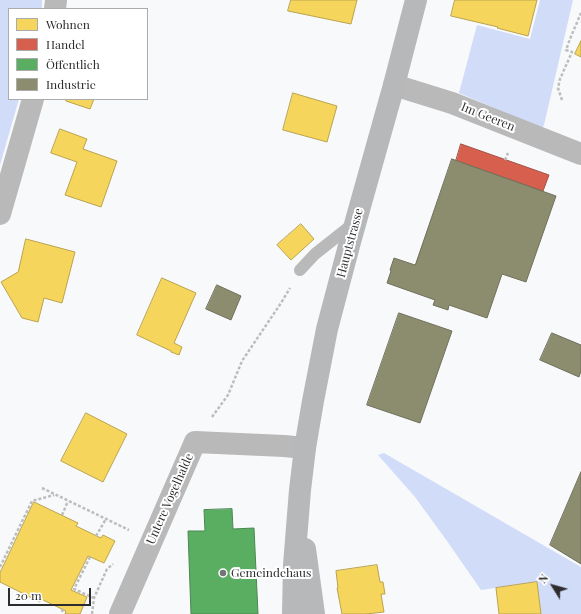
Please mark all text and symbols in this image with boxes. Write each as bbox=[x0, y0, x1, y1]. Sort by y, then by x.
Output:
legend bbox=[8, 8, 148, 100]
text: Wohnen bbox=[46, 16, 90, 32]
text: Handel bbox=[46, 36, 85, 52]
text: Öffentlich bbox=[46, 56, 100, 72]
text: Industrie bbox=[46, 76, 96, 92]
street label: Im Geeren bbox=[459, 100, 517, 134]
street label: Hauptstrasse bbox=[334, 207, 366, 279]
street label: Untere Vogelhalde bbox=[143, 451, 197, 547]
place label: Gemeindehaus bbox=[231, 566, 311, 580]
north arrow bbox=[533, 566, 573, 606]
marker: Gemeindehaus bbox=[218, 568, 228, 578]
text: N bbox=[535, 571, 551, 586]
scale bar bbox=[10, 580, 93, 606]
text: 20 m bbox=[15, 587, 42, 603]

